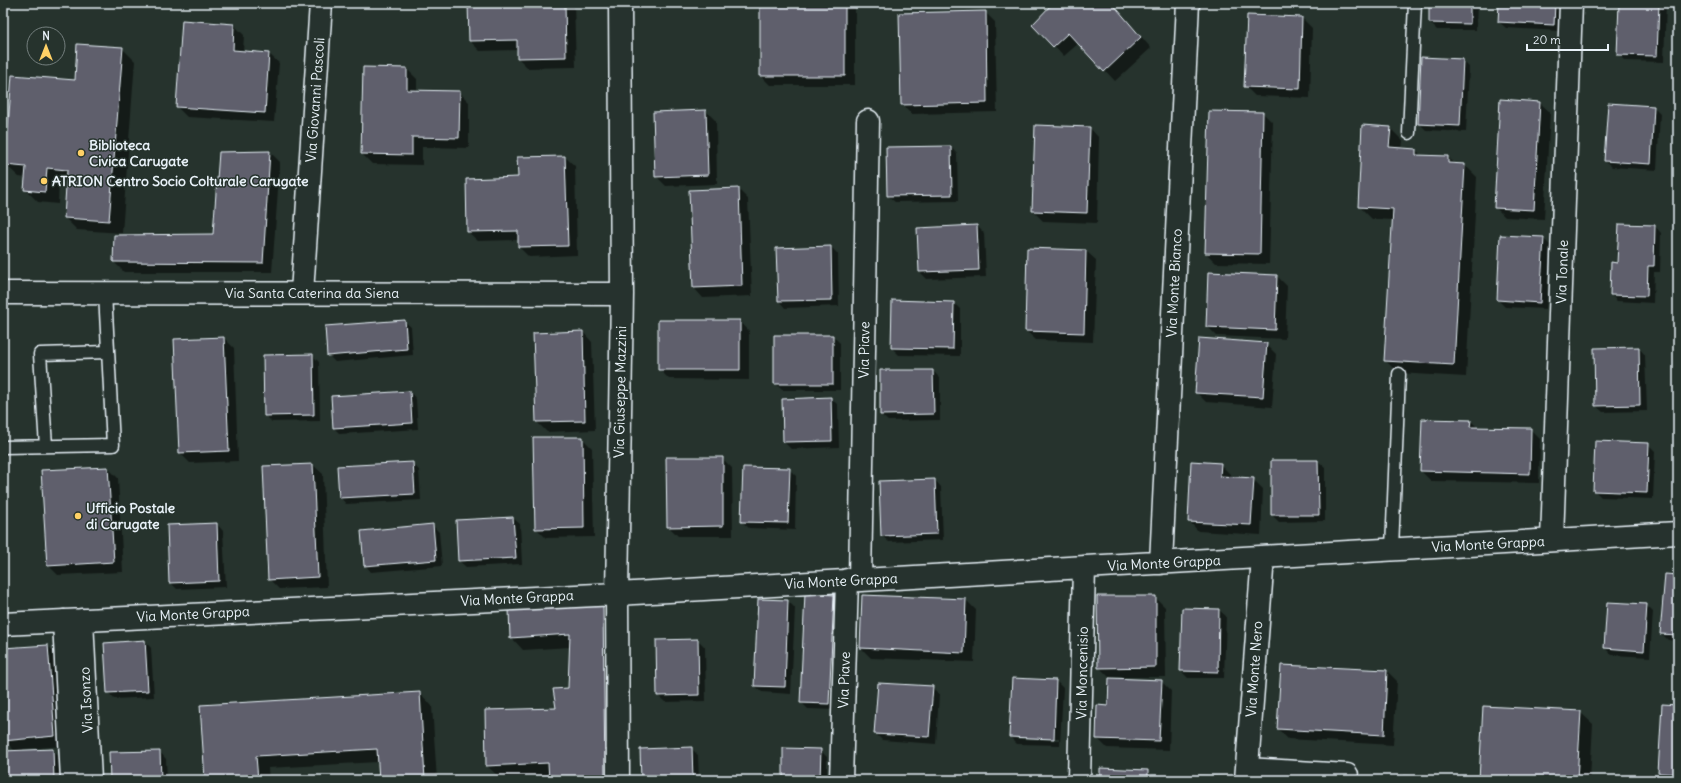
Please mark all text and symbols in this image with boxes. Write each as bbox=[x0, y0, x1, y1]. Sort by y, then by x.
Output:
north arrow bbox=[26, 26, 66, 66]
scale bar bbox=[1527, 26, 1608, 52]
text: N bbox=[42, 29, 50, 43]
text: 20 m bbox=[1533, 32, 1561, 47]
street label: Via Giovanni Pascoli bbox=[302, 37, 328, 163]
place label: Biblioteca Civica Carugate bbox=[89, 136, 189, 170]
marker: Biblioteca Civica Carugate bbox=[76, 148, 86, 158]
place label: ATRION Centro Socio Colturale Carugate bbox=[52, 172, 309, 190]
marker: ATRION Centro Socio Colturale Carugate bbox=[39, 176, 49, 186]
street label: Via Monte Bianco bbox=[1162, 228, 1186, 338]
street label: Via Tonale bbox=[1552, 240, 1572, 304]
street label: Via Santa Caterina da Siena bbox=[225, 284, 399, 302]
street label: Via Piave bbox=[855, 321, 873, 379]
street label: Via Giuseppe Mazzini bbox=[610, 326, 630, 458]
place label: Ufficio Postale di Carugate bbox=[86, 499, 176, 533]
marker: Ufficio Postale di Carugate bbox=[73, 511, 83, 521]
street label: Via Monte Grappa bbox=[1431, 532, 1545, 556]
street label: Via Monte Grappa bbox=[1107, 551, 1221, 575]
street label: Via Monte Grappa bbox=[784, 569, 898, 593]
street label: Via Monte Grappa bbox=[460, 586, 574, 610]
street label: Via Monte Grappa bbox=[136, 602, 250, 626]
street label: Via Monte Nero bbox=[1242, 620, 1266, 718]
street label: Via Moncenisio bbox=[1072, 626, 1092, 720]
street label: Via Piave bbox=[834, 651, 854, 709]
street label: Via Isonzo bbox=[75, 666, 97, 733]

